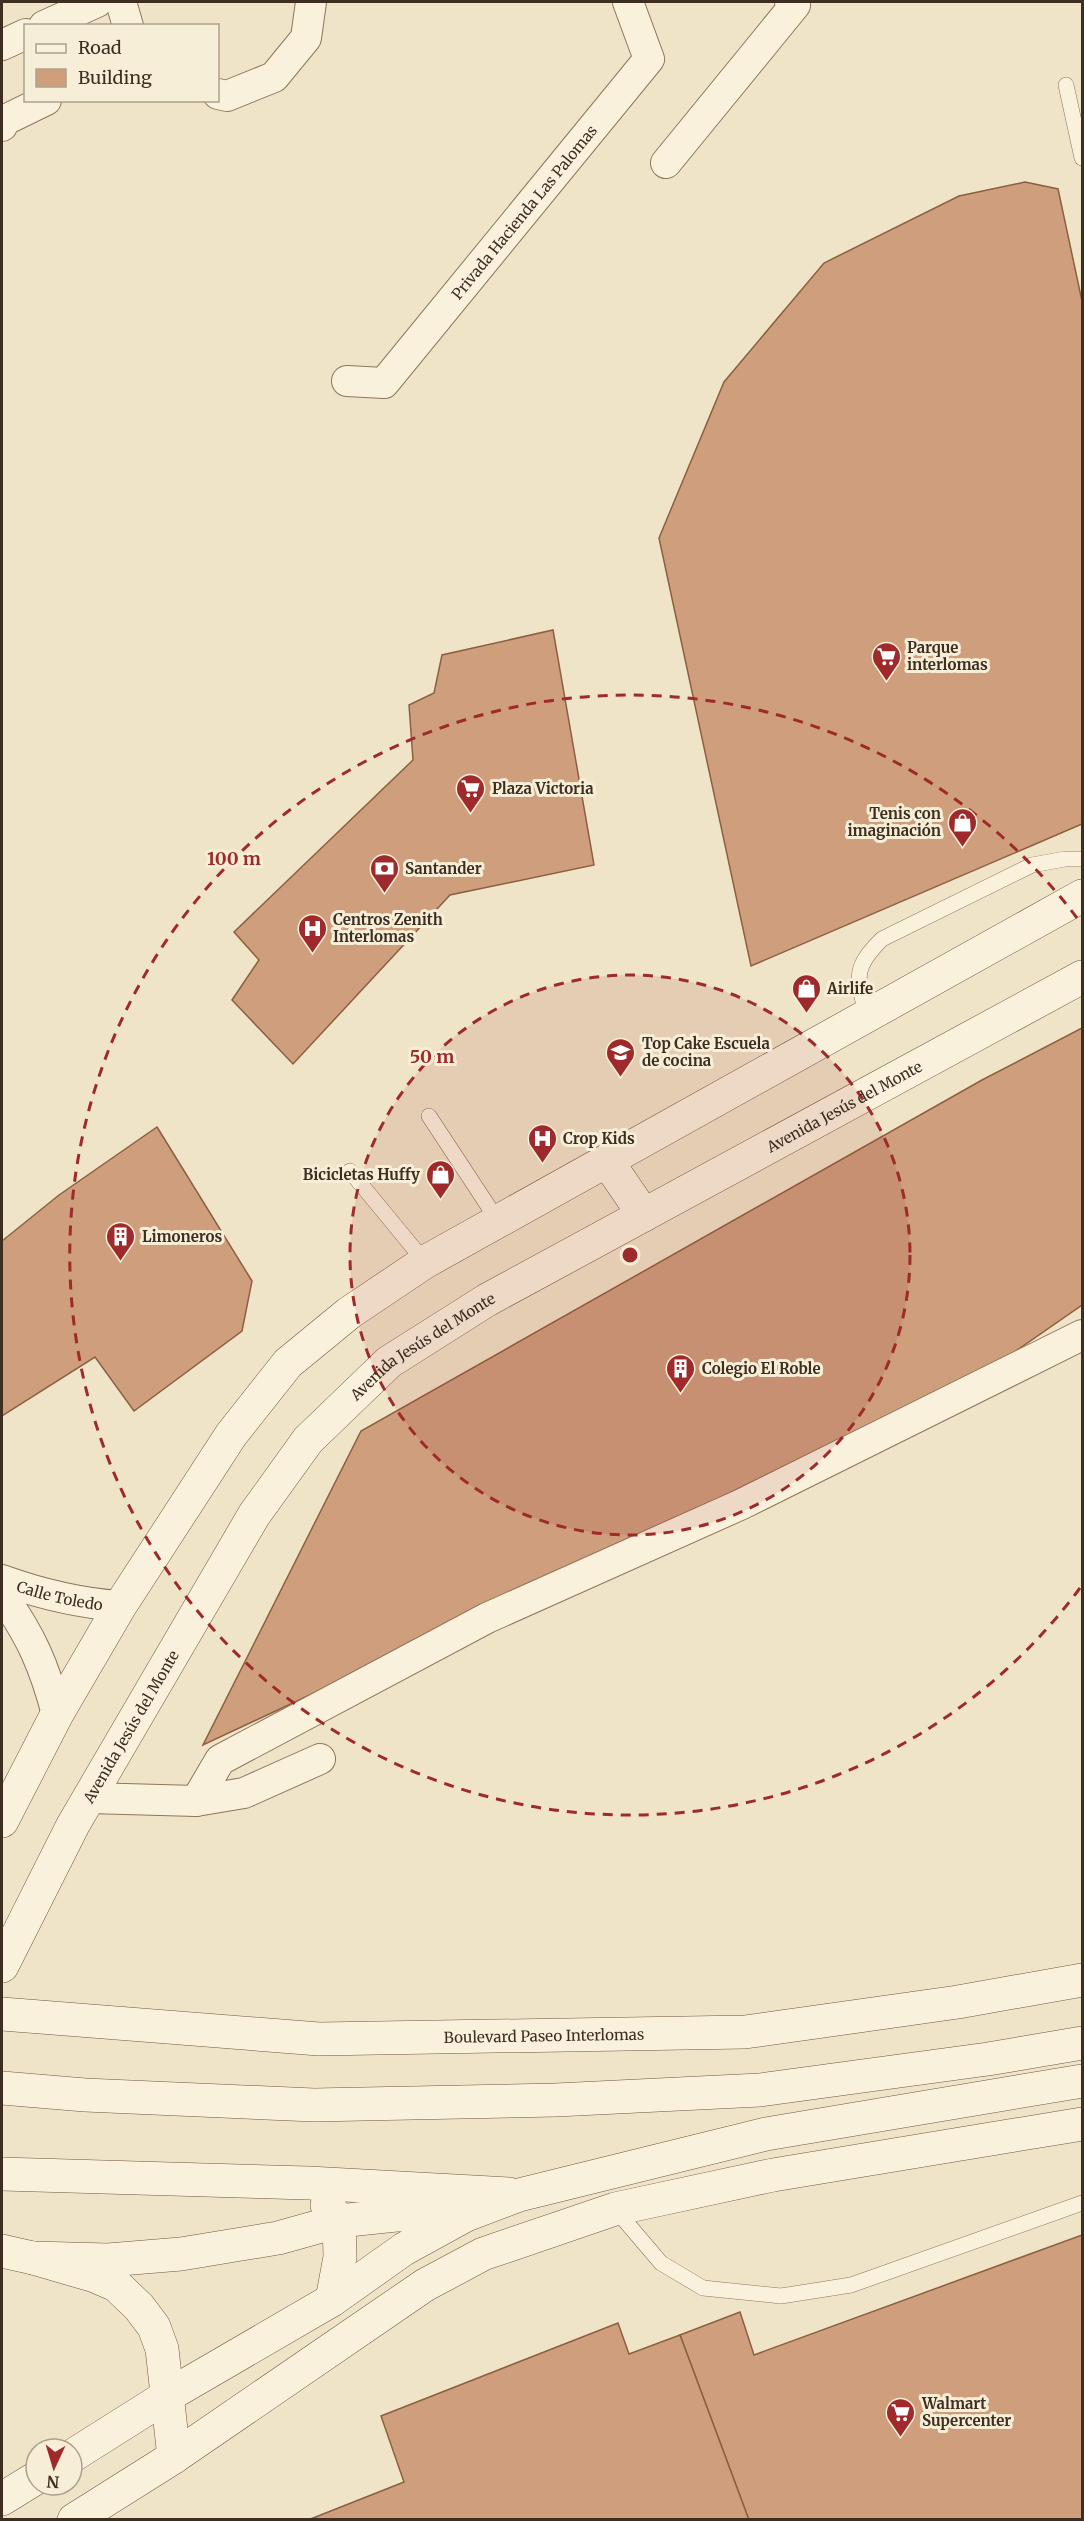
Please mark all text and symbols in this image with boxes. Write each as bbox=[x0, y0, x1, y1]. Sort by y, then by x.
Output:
legend bbox=[24, 24, 219, 102]
text: Road bbox=[78, 36, 122, 59]
text: Building bbox=[78, 66, 152, 89]
street label: Privada Hacienda Las Palomas bbox=[447, 121, 601, 303]
place label: Parque interlomas bbox=[907, 638, 988, 674]
supermarket icon: Parque interlomas bbox=[870, 640, 902, 682]
supermarket icon: Plaza Victoria bbox=[455, 772, 487, 814]
place label: Plaza Victoria bbox=[492, 779, 594, 798]
place label: Tenis con imaginación bbox=[848, 804, 941, 840]
shop icon: Tenis con imaginación bbox=[946, 806, 978, 848]
text: 100 m bbox=[207, 847, 261, 870]
bank icon: Santander bbox=[368, 852, 400, 894]
place label: Santander bbox=[405, 859, 482, 878]
place label: Centros Zenith Interlomas bbox=[333, 910, 443, 946]
hospital icon: Centros Zenith Interlomas bbox=[296, 912, 328, 954]
shop icon: Airlife bbox=[790, 972, 822, 1014]
place label: Airlife bbox=[826, 979, 873, 998]
place label: Top Cake Escuela de cocina bbox=[642, 1034, 770, 1070]
school or university icon: Top Cake Escuela de cocina bbox=[605, 1036, 637, 1078]
text: 50 m bbox=[410, 1045, 454, 1068]
street label: Avenida Jesús del Monte bbox=[762, 1056, 925, 1156]
hospital icon: Crop Kids bbox=[526, 1122, 558, 1164]
place label: Crop Kids bbox=[563, 1129, 635, 1148]
shop icon: Bicicletas Huffy bbox=[425, 1158, 457, 1200]
place label: Bicicletas Huffy bbox=[303, 1165, 420, 1184]
building icon: Limoneros bbox=[105, 1220, 137, 1262]
place label: Limoneros bbox=[142, 1227, 222, 1246]
centre of rings bbox=[620, 1245, 640, 1265]
street label: Avenida Jesús del Monte bbox=[345, 1288, 498, 1405]
building icon: Colegio El Roble bbox=[665, 1352, 697, 1394]
place label: Colegio El Roble bbox=[702, 1359, 821, 1378]
street label: Calle Toledo bbox=[14, 1576, 104, 1614]
street label: Avenida Jesús del Monte bbox=[78, 1646, 183, 1807]
street label: Boulevard Paseo Interlomas bbox=[444, 2024, 644, 2046]
place label: Walmart Supercenter bbox=[921, 2394, 1011, 2430]
supermarket icon: Walmart Supercenter bbox=[885, 2396, 917, 2438]
north arrow bbox=[24, 2437, 84, 2497]
text: N bbox=[46, 2472, 60, 2492]

